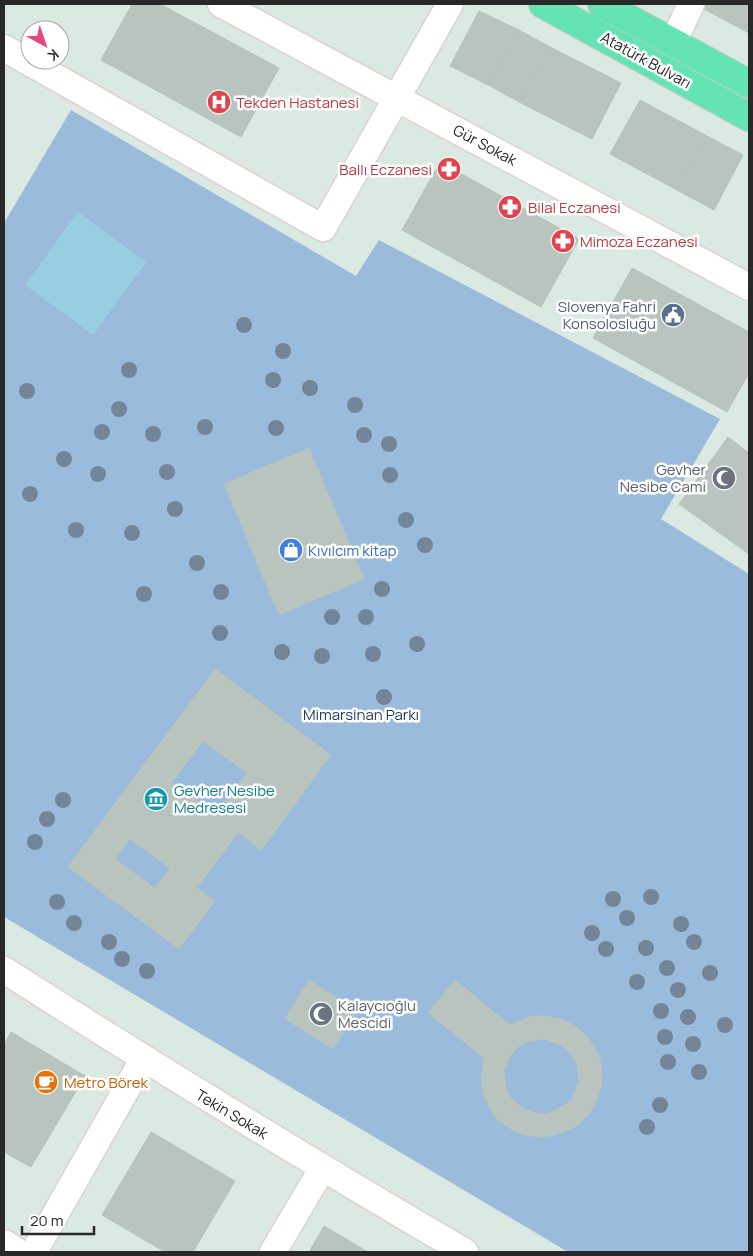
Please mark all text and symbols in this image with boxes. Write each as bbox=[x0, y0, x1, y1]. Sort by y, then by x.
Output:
north arrow bbox=[20, 20, 70, 70]
street label: Atatürk Bulvarı bbox=[597, 26, 695, 94]
text: K bbox=[43, 45, 63, 66]
hospital icon: Tekden Hastanesi bbox=[206, 89, 232, 115]
place label: Tekden Hastanesi bbox=[236, 92, 359, 113]
street label: Gür Sokak bbox=[450, 119, 521, 171]
pharmacy icon: Ballı Eczanesi bbox=[436, 156, 462, 182]
place label: Ballı Eczanesi bbox=[339, 159, 432, 180]
pharmacy icon: Bilal Eczanesi bbox=[497, 194, 523, 220]
place label: Bilal Eczanesi bbox=[528, 197, 621, 218]
pharmacy icon: Mimoza Eczanesi bbox=[550, 228, 576, 254]
place label: Mimoza Eczanesi bbox=[580, 231, 698, 252]
place label: Slovenya Fahri Konsolosluğu bbox=[558, 296, 656, 334]
public building icon: Slovenya Fahri Konsolosluğu bbox=[660, 302, 686, 328]
place label: Gevher Nesibe Cami bbox=[620, 459, 707, 497]
mosque icon: Gevher Nesibe Cami bbox=[711, 465, 737, 491]
shop icon: Kıvılcım kitap bbox=[278, 537, 304, 563]
place label: Kıvılcım kitap bbox=[308, 540, 397, 561]
park label: Mimarsinan Parkı bbox=[303, 704, 419, 725]
place label: Gevher Nesibe Medresesi bbox=[174, 780, 275, 818]
museum icon: Gevher Nesibe Medresesi bbox=[143, 786, 169, 812]
place label: Kalaycıoğlu Mescidi bbox=[338, 995, 416, 1033]
mosque icon: Kalaycıoğlu Mescidi bbox=[308, 1001, 334, 1027]
cafe icon: Metro Börek bbox=[33, 1069, 59, 1095]
place label: Metro Börek bbox=[64, 1072, 149, 1093]
street label: Tekin Sokak bbox=[192, 1084, 272, 1144]
scale bar bbox=[22, 1204, 95, 1236]
text: 20 m bbox=[30, 1210, 63, 1231]

